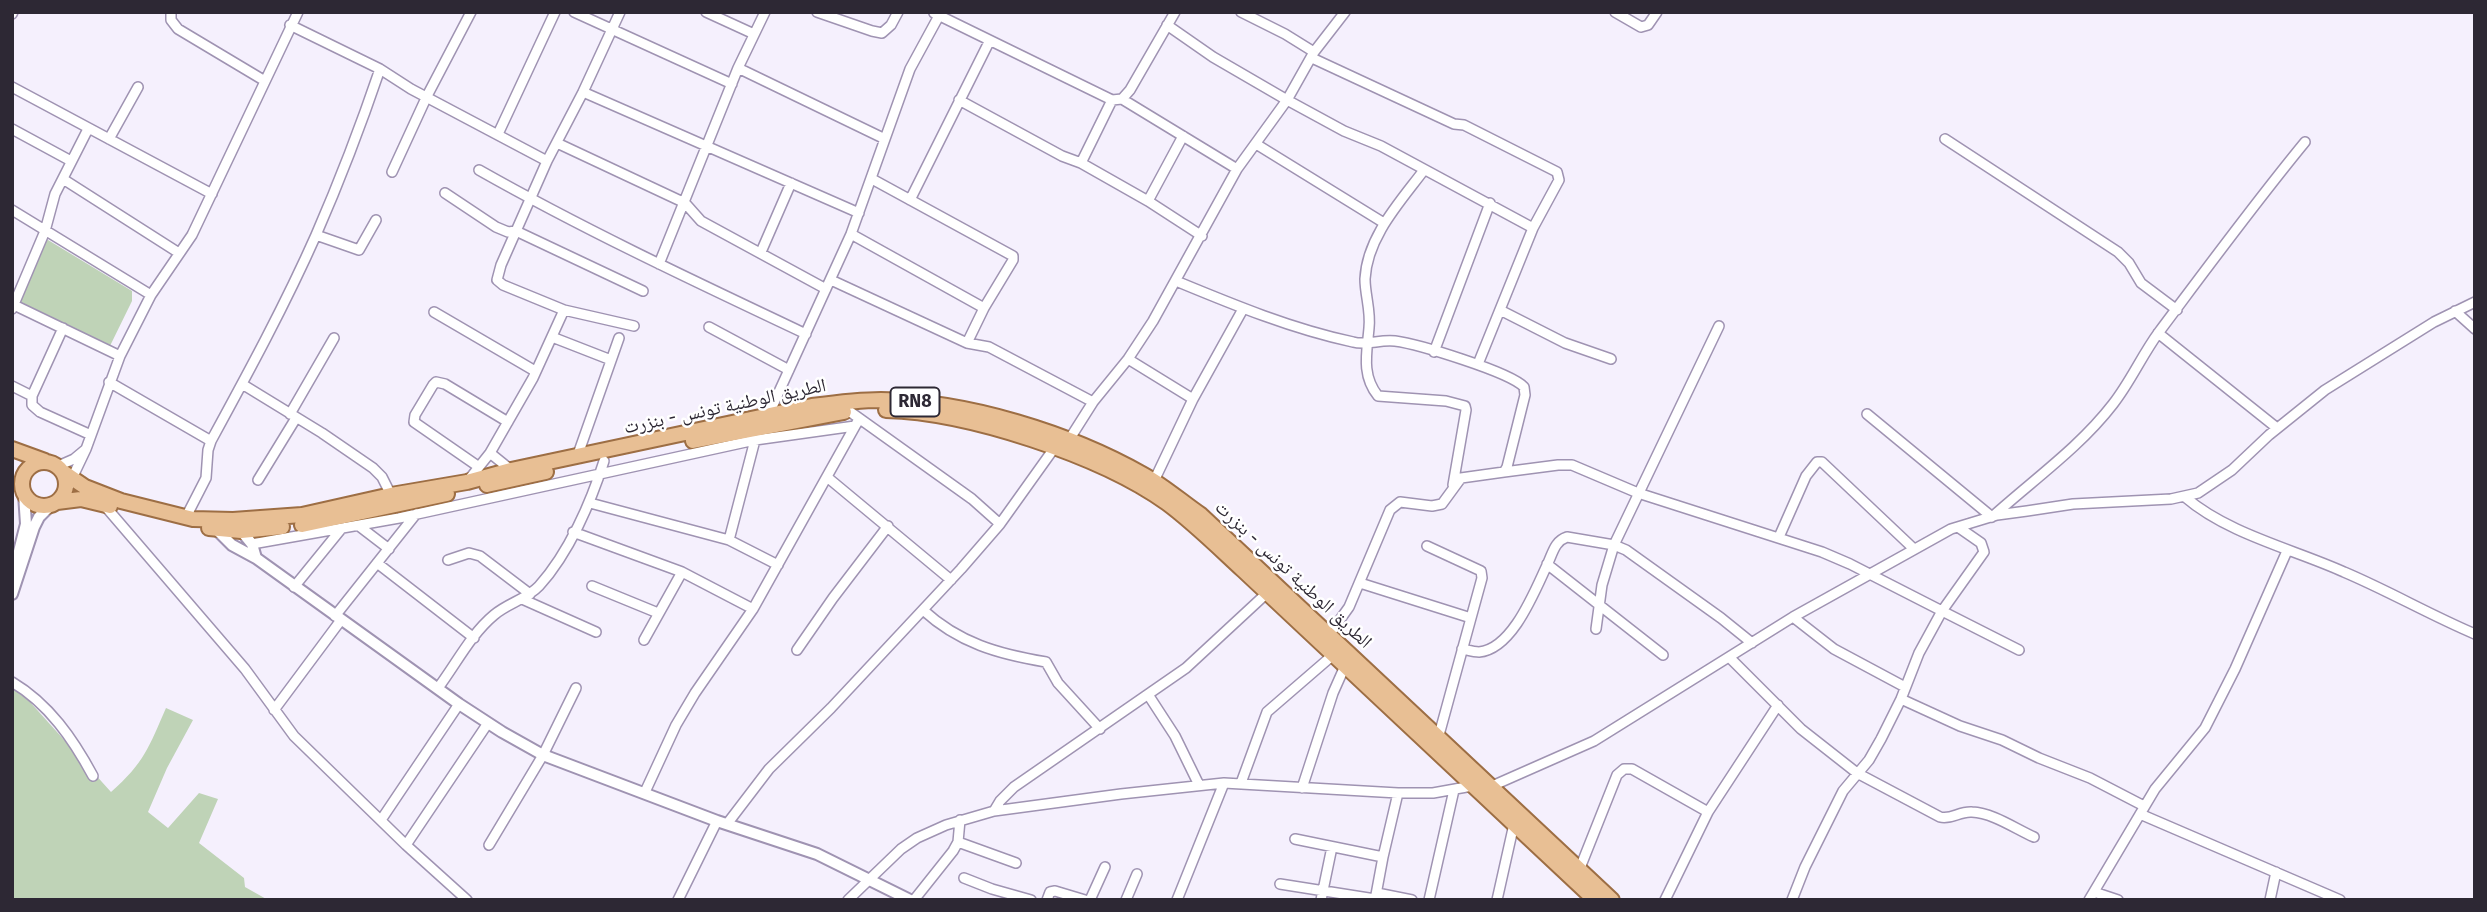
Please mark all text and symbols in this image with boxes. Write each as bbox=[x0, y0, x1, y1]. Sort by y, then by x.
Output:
street label: الطريق الوطنية تونس - بنزرت bbox=[622, 374, 828, 440]
road number: RN8 bbox=[890, 388, 940, 416]
street label: الطريق الوطنية تونس - بنزرت bbox=[1210, 496, 1376, 654]

